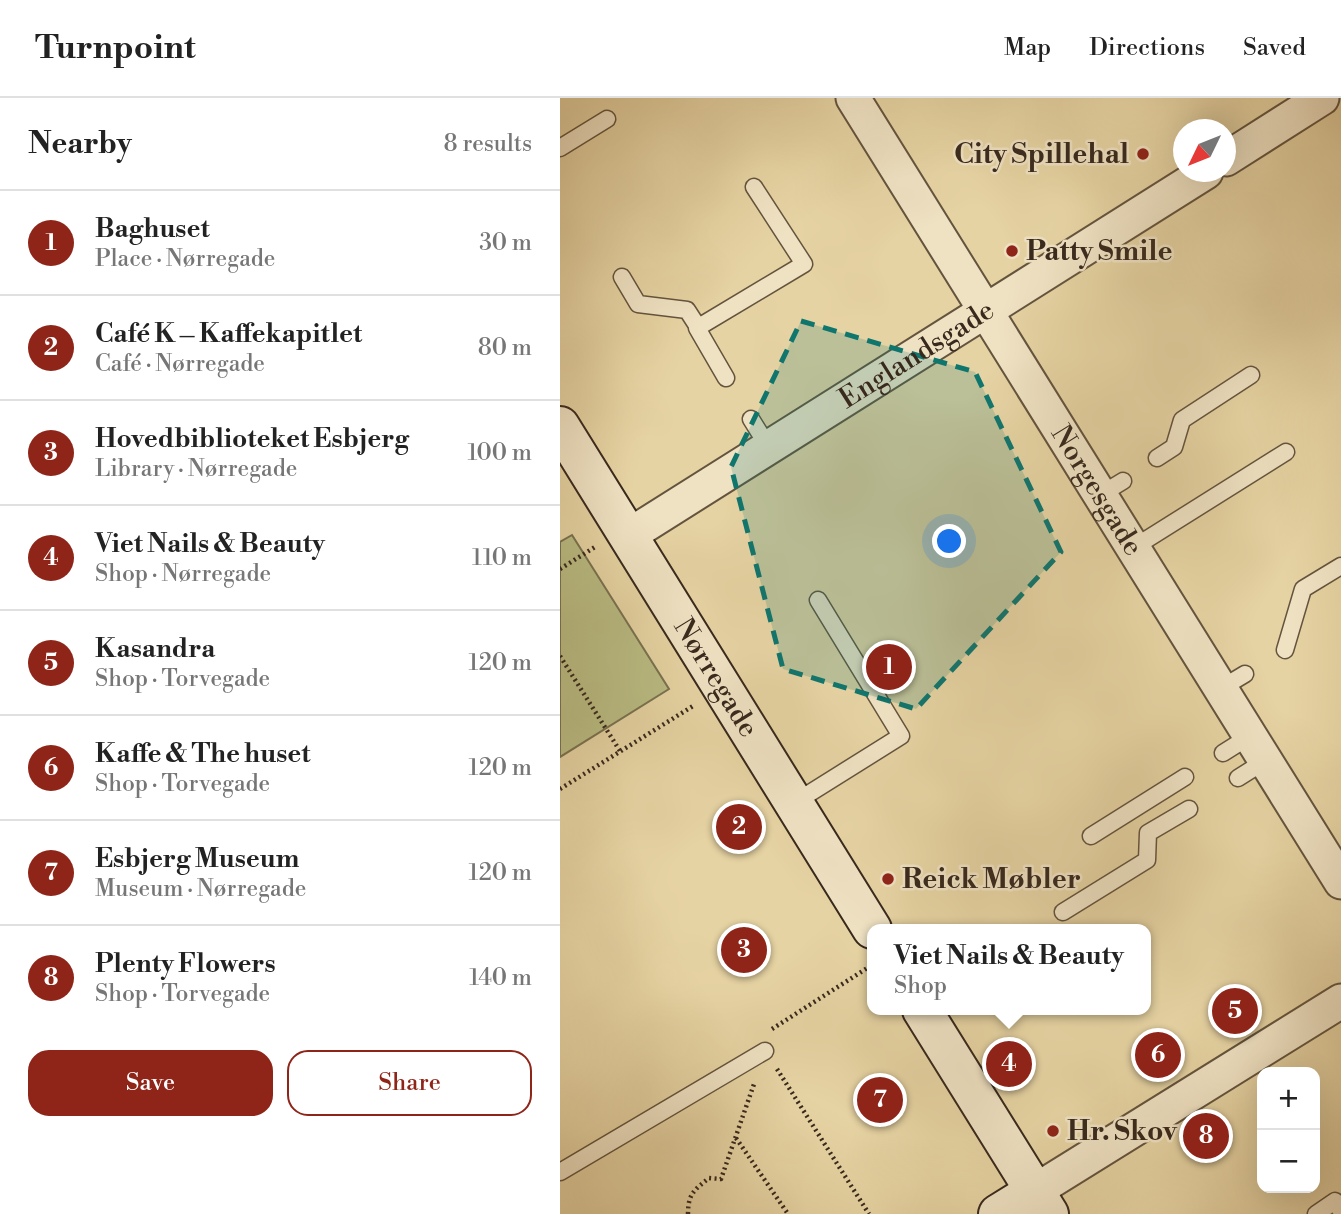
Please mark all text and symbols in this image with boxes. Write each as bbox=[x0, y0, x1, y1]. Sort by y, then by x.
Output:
text: Turnpoint bbox=[35, 28, 196, 69]
text: Map bbox=[1004, 33, 1051, 63]
text: Directions bbox=[1089, 33, 1205, 63]
text: Saved bbox=[1243, 33, 1306, 63]
north arrow bbox=[1173, 119, 1236, 182]
text: Nearby bbox=[28, 125, 132, 163]
text: 8 results bbox=[444, 130, 532, 158]
place label: City Spillehal bbox=[954, 137, 1129, 172]
marker: City Spillehal bbox=[1135, 146, 1151, 162]
text: Baghuset bbox=[95, 213, 210, 245]
text: 1 bbox=[45, 229, 57, 257]
text: 30 m bbox=[479, 229, 532, 257]
place label: Patty Smile bbox=[1026, 234, 1172, 269]
marker: Patty Smile bbox=[1004, 243, 1020, 259]
text: Place · Nørregade bbox=[95, 245, 275, 273]
street label: Englandsgade bbox=[832, 292, 1001, 416]
text: Café K – Kaffekapitlet bbox=[95, 318, 362, 350]
text: 2 bbox=[44, 334, 58, 362]
text: 80 m bbox=[478, 334, 532, 362]
text: Café · Nørregade bbox=[95, 350, 265, 378]
street label: Norgesgade bbox=[1043, 418, 1151, 562]
text: Hovedbiblioteket Esbjerg bbox=[95, 423, 409, 455]
text: 3 bbox=[44, 439, 58, 467]
text: 100 m bbox=[467, 439, 532, 467]
text: Library · Nørregade bbox=[95, 455, 297, 483]
your location bbox=[932, 524, 966, 558]
text: Viet Nails & Beauty bbox=[95, 528, 325, 560]
text: 4 bbox=[43, 544, 59, 572]
text: 110 m bbox=[472, 544, 532, 572]
text: Shop · Nørregade bbox=[95, 560, 271, 588]
street label: Nørregade bbox=[666, 612, 766, 744]
text: Kasandra bbox=[95, 633, 215, 665]
pin: 1 bbox=[866, 641, 912, 693]
text: 5 bbox=[44, 649, 58, 677]
text: 120 m bbox=[468, 649, 532, 677]
text: Shop · Torvegade bbox=[95, 665, 270, 693]
text: Kaffe & The huset bbox=[95, 738, 310, 770]
text: 6 bbox=[44, 754, 58, 782]
text: 120 m bbox=[468, 754, 532, 782]
text: Shop · Torvegade bbox=[95, 770, 270, 798]
pin: 2 bbox=[716, 801, 762, 853]
text: Esbjerg Museum bbox=[95, 843, 299, 875]
text: 7 bbox=[44, 859, 58, 887]
text: 120 m bbox=[468, 859, 532, 887]
place label: Reick Møbler bbox=[902, 862, 1081, 897]
marker: Reick Møbler bbox=[880, 871, 896, 887]
text: Museum · Nørregade bbox=[95, 875, 306, 903]
pin: 3 bbox=[721, 924, 767, 976]
popup bbox=[867, 924, 1151, 1015]
text: Viet Nails & Beauty bbox=[894, 940, 1124, 972]
text: Plenty Flowers bbox=[95, 948, 276, 980]
text: 8 bbox=[44, 964, 58, 992]
text: 140 m bbox=[469, 964, 532, 992]
text: Shop bbox=[894, 972, 947, 1000]
text: Shop · Torvegade bbox=[95, 980, 270, 1008]
pin: 5 bbox=[1212, 985, 1258, 1037]
pin: 6 bbox=[1135, 1029, 1181, 1081]
pin: 4 bbox=[986, 1038, 1032, 1090]
button: Save bbox=[28, 1050, 273, 1116]
button: Share bbox=[287, 1050, 532, 1116]
map controls bbox=[1257, 1067, 1320, 1193]
button: + bbox=[1257, 1067, 1320, 1130]
pin: 7 bbox=[857, 1074, 903, 1126]
pin: 8 bbox=[1183, 1110, 1229, 1162]
place label: Hr. Skov bbox=[1067, 1114, 1178, 1149]
marker: Hr. Skov bbox=[1045, 1123, 1061, 1139]
button: − bbox=[1257, 1130, 1320, 1193]

